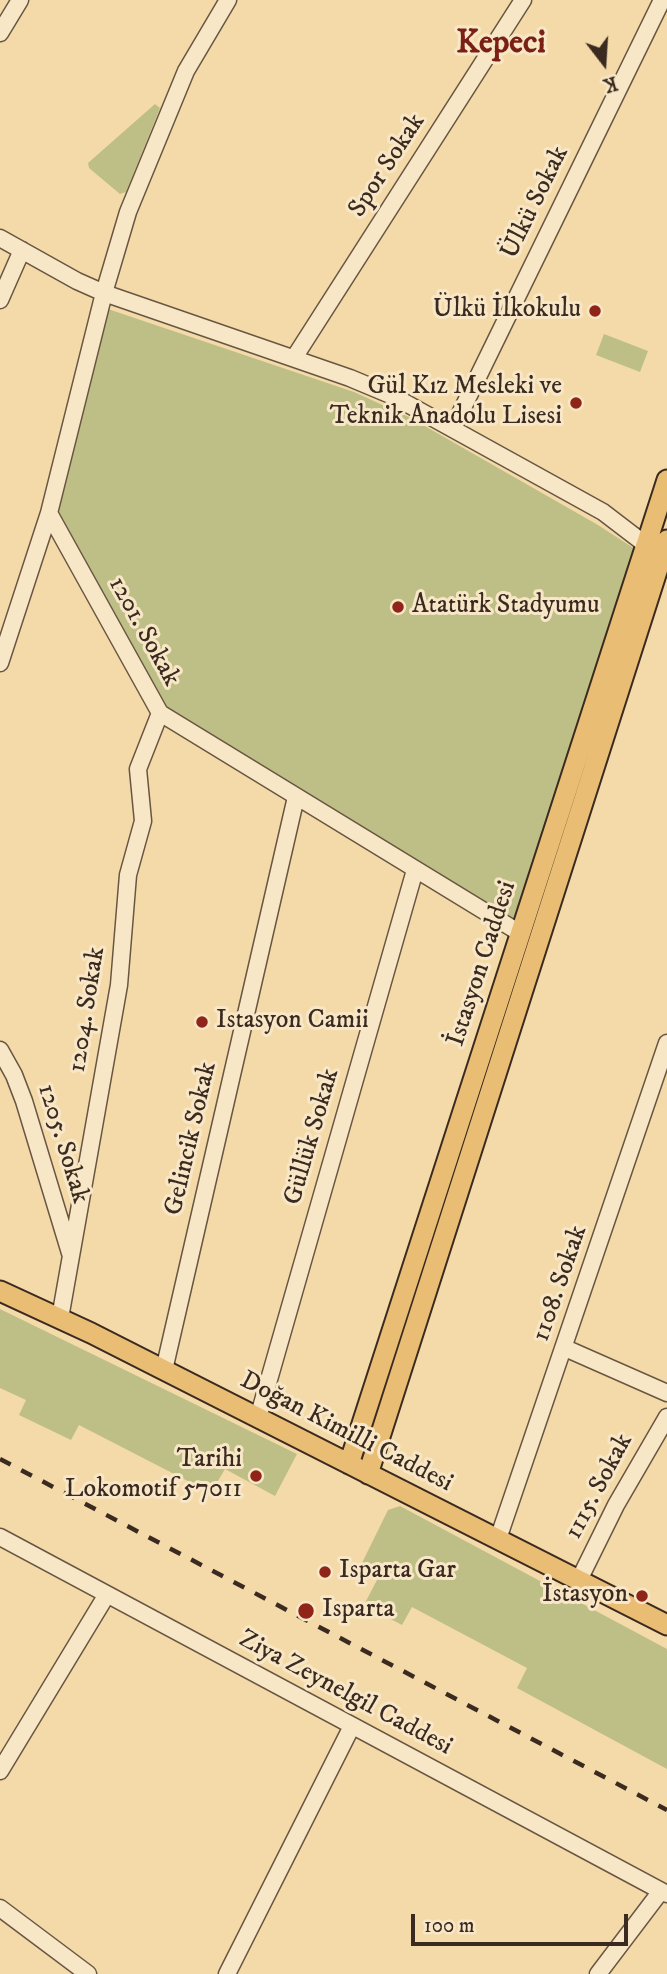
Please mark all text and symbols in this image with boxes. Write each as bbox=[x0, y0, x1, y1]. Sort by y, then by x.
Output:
district label: Kepeci bbox=[456, 25, 546, 65]
north arrow bbox=[569, 28, 639, 98]
text: K bbox=[601, 71, 620, 97]
street label: Spor Sokak bbox=[343, 108, 433, 224]
street label: Ülkü Sokak bbox=[495, 141, 577, 265]
place label: Ülkü İlkokulu bbox=[433, 295, 581, 327]
marker: Ülkü İlkokulu bbox=[587, 303, 603, 319]
place label: Gül Kız Mesleki ve Teknik Anadolu Lisesi bbox=[330, 372, 562, 434]
marker: Gül Kız Mesleki ve Teknik Anadolu Lisesi bbox=[568, 395, 584, 411]
street label: 1201. Sokak bbox=[100, 572, 186, 692]
place label: Atatürk Stadyumu bbox=[412, 591, 599, 623]
marker: Atatürk Stadyumu bbox=[390, 599, 406, 615]
street label: İstasyon Caddesi bbox=[442, 877, 524, 1051]
street label: 1204. Sokak bbox=[63, 945, 113, 1075]
place label: Istasyon Camii bbox=[216, 1006, 369, 1038]
marker: Istasyon Camii bbox=[194, 1014, 210, 1030]
street label: Gelincik Sokak bbox=[159, 1059, 225, 1219]
street label: Güllük Sokak bbox=[279, 1065, 347, 1209]
street label: 1205. Sokak bbox=[29, 1081, 95, 1207]
street label: 1108. Sokak bbox=[527, 1222, 595, 1346]
street label: Doğan Kimilli Caddesi bbox=[234, 1366, 458, 1500]
street label: 1115. Sokak bbox=[559, 1429, 641, 1545]
place label: Tarihi Lokomotif 57011 bbox=[65, 1445, 242, 1506]
marker: Tarihi Lokomotif 57011 bbox=[248, 1468, 264, 1484]
place label: Isparta Gar bbox=[339, 1556, 456, 1588]
marker: Isparta Gar bbox=[317, 1564, 333, 1580]
place label: İstasyon bbox=[542, 1580, 628, 1612]
marker: İstasyon bbox=[634, 1588, 650, 1604]
place label: Isparta bbox=[322, 1595, 395, 1627]
marker: Isparta bbox=[296, 1601, 316, 1621]
street label: Ziya Zeynelgil Caddesi bbox=[233, 1624, 457, 1764]
scale bar bbox=[415, 1900, 632, 1944]
text: 100 m bbox=[424, 1913, 475, 1939]

